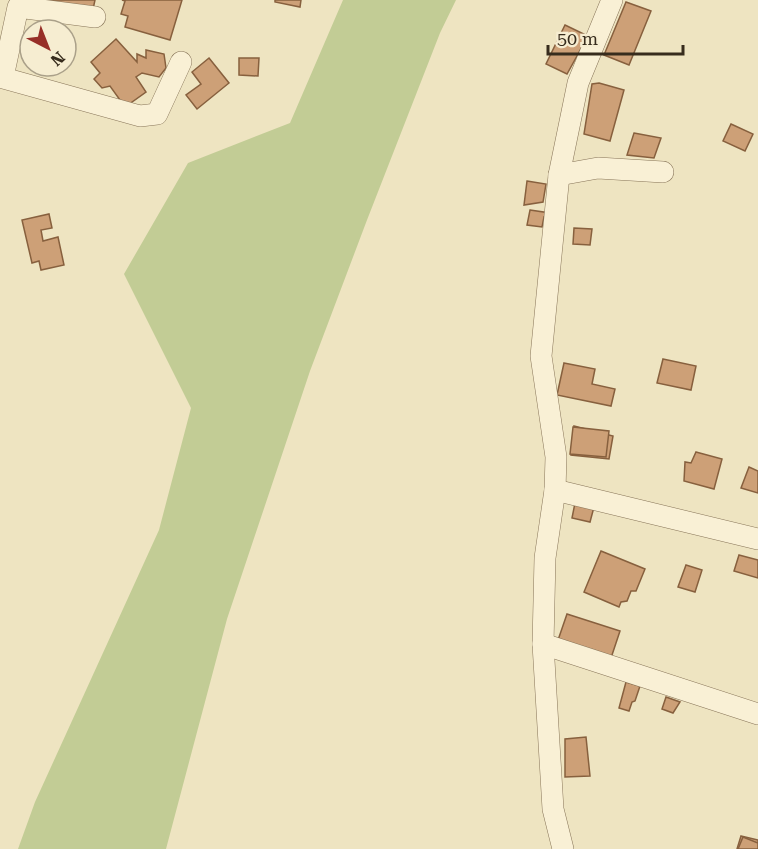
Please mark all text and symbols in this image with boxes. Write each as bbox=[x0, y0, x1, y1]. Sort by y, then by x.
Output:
north arrow bbox=[18, 18, 78, 78]
scale bar bbox=[548, 18, 683, 56]
text: 50 m bbox=[557, 28, 598, 49]
text: N bbox=[47, 48, 69, 70]

